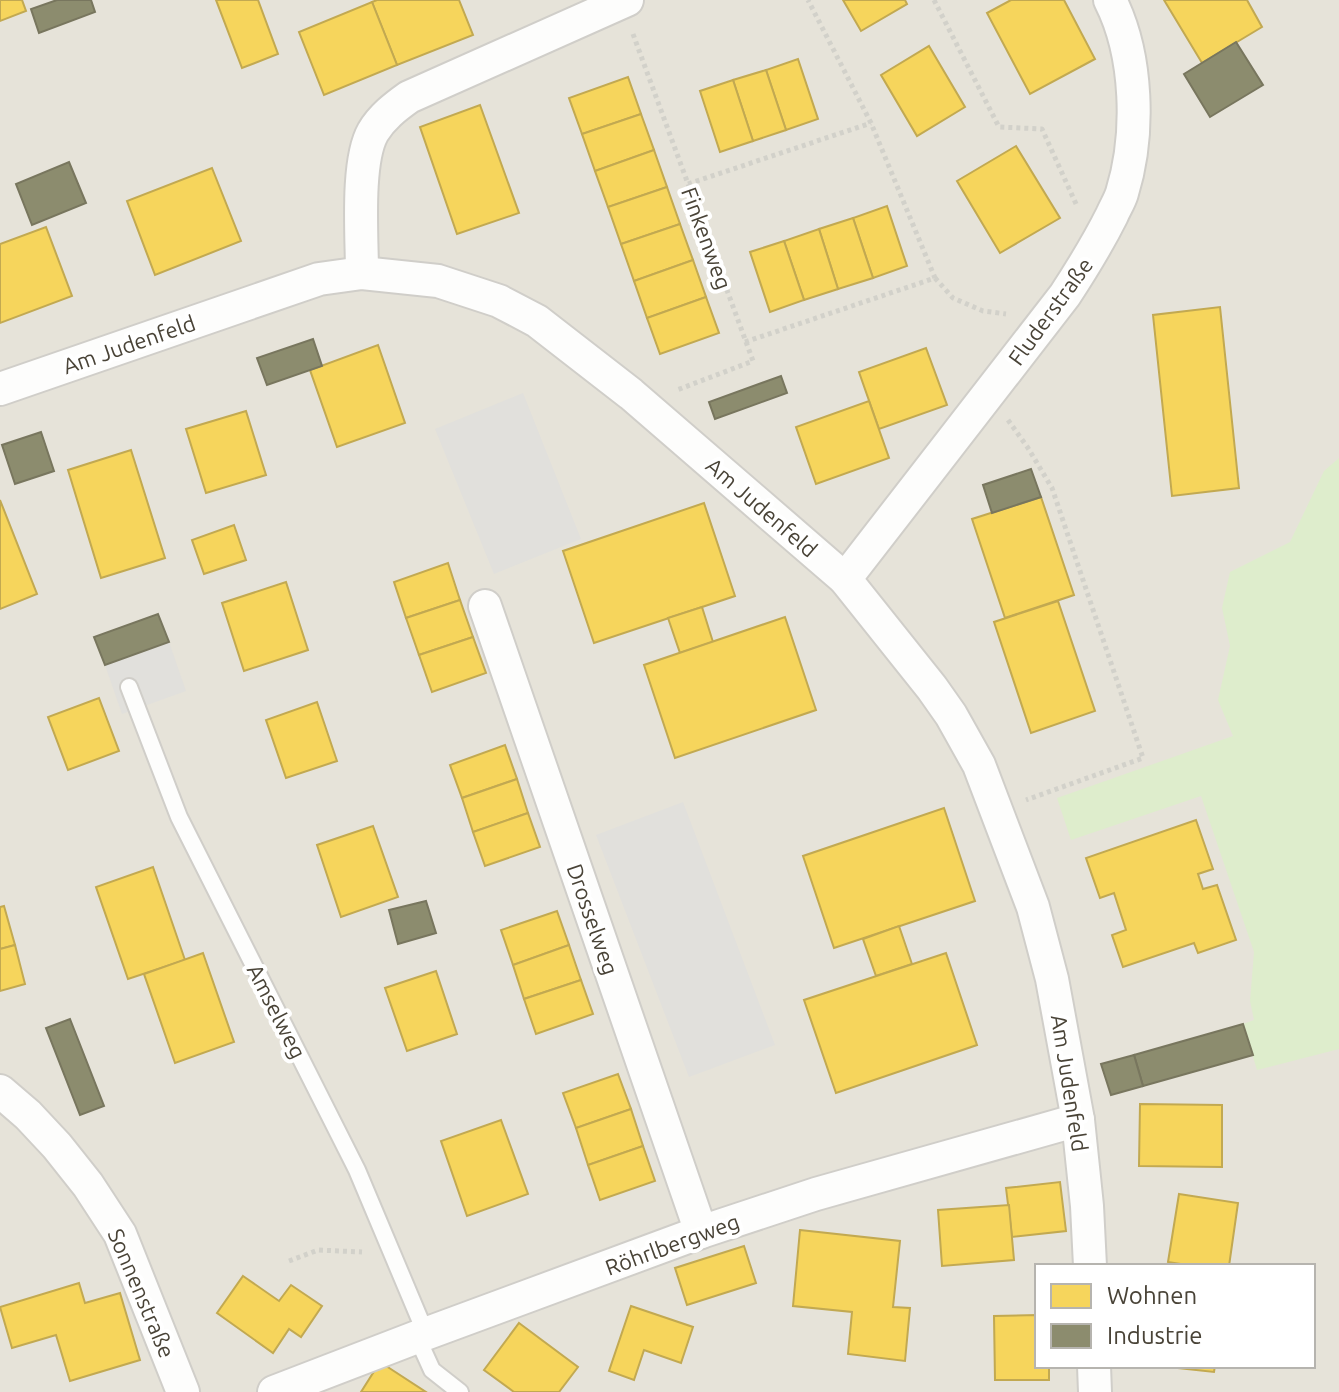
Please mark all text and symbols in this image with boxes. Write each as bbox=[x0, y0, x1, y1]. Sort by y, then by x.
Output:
street label: Finkenweg bbox=[677, 184, 737, 292]
street label: Fluderstraße bbox=[1003, 252, 1097, 370]
street label: Am Judenfeld bbox=[59, 310, 199, 378]
street label: Am Judenfeld bbox=[702, 452, 822, 562]
street label: Drosselweg bbox=[562, 860, 624, 978]
street label: Amselweg bbox=[243, 960, 311, 1062]
street label: Am Judenfeld bbox=[1047, 1013, 1093, 1153]
street label: Röhrlbergweg bbox=[601, 1208, 743, 1280]
street label: Sonnenstraße bbox=[104, 1225, 180, 1361]
legend bbox=[1035, 1264, 1315, 1368]
text: Wohnen bbox=[1107, 1282, 1197, 1309]
text: Industrie bbox=[1107, 1322, 1203, 1349]

